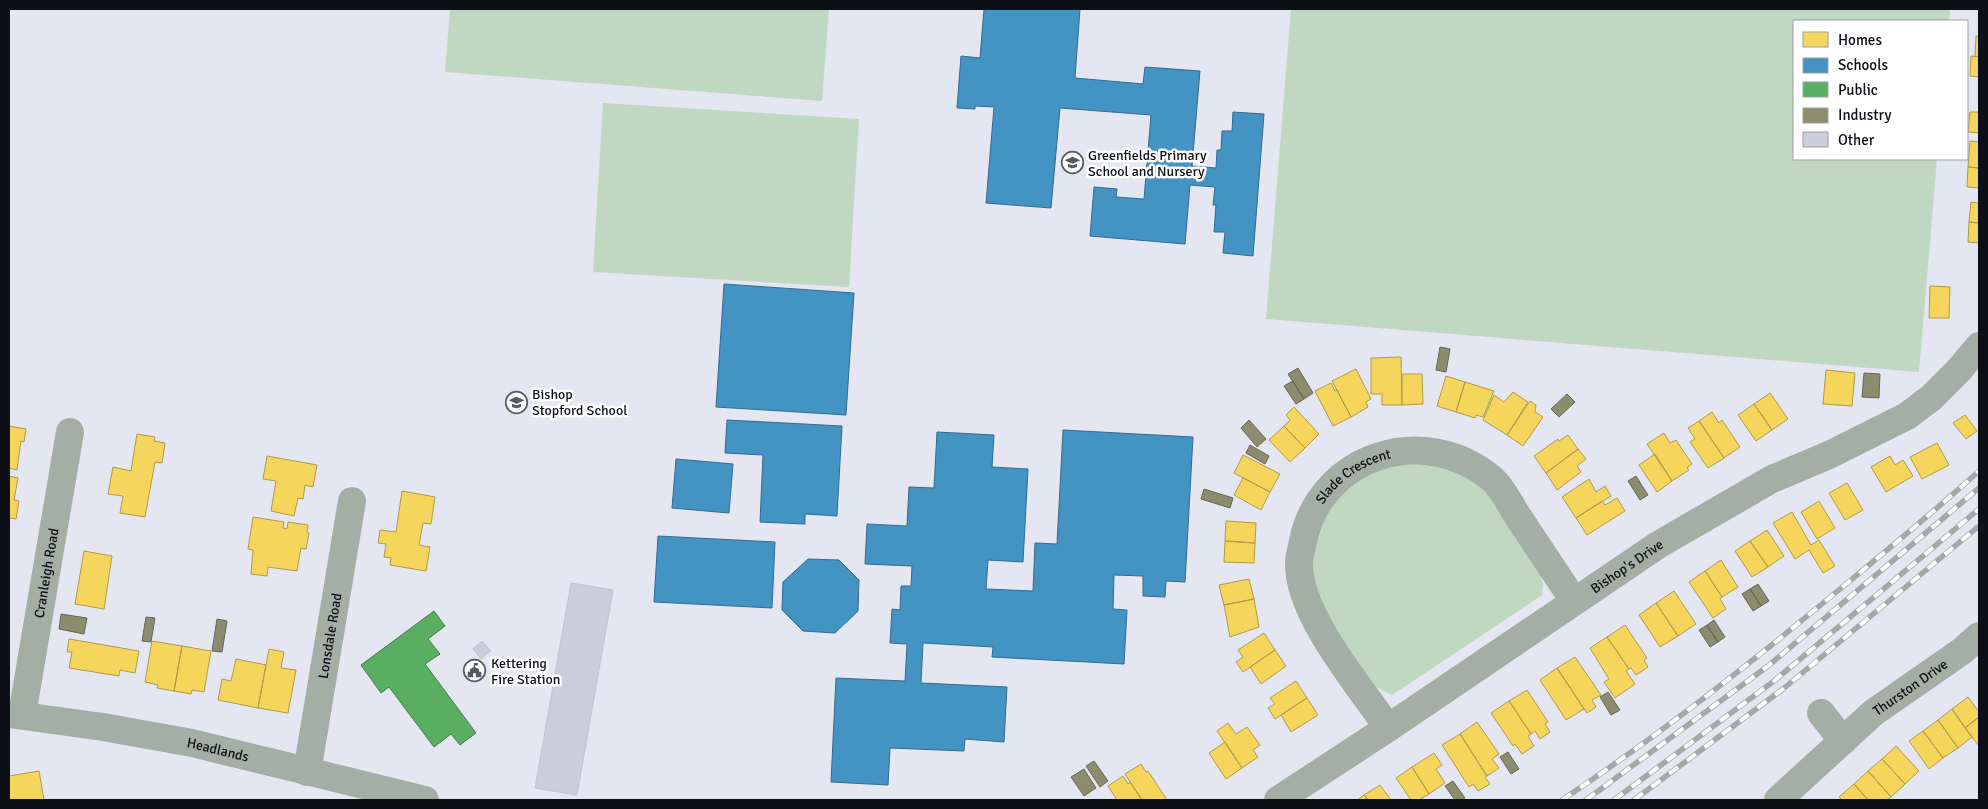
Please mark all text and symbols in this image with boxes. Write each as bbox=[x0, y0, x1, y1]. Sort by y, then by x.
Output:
legend bbox=[1793, 20, 1968, 160]
text: Homes bbox=[1838, 31, 1882, 49]
text: Schools bbox=[1838, 56, 1889, 74]
text: Public bbox=[1838, 81, 1878, 99]
text: Industry bbox=[1838, 106, 1891, 124]
text: Other bbox=[1838, 131, 1875, 149]
place label: Greenfields Primary School and Nursery bbox=[1088, 147, 1207, 180]
school or university icon: Greenfields Primary School and Nursery bbox=[1060, 151, 1084, 175]
place label: Bishop Stopford School bbox=[532, 386, 627, 419]
school or university icon: Bishop Stopford School bbox=[504, 390, 528, 414]
street label: Slade Crescent bbox=[1312, 445, 1392, 507]
street label: Cranleigh Road bbox=[30, 527, 62, 619]
street label: Bishop's Drive bbox=[1587, 535, 1666, 597]
street label: Lonsdale Road bbox=[314, 592, 345, 680]
place label: Kettering Fire Station bbox=[491, 655, 560, 688]
street label: Thurston Drive bbox=[1869, 655, 1951, 719]
public building icon: Kettering Fire Station bbox=[463, 659, 487, 683]
street label: Headlands bbox=[186, 734, 251, 765]

